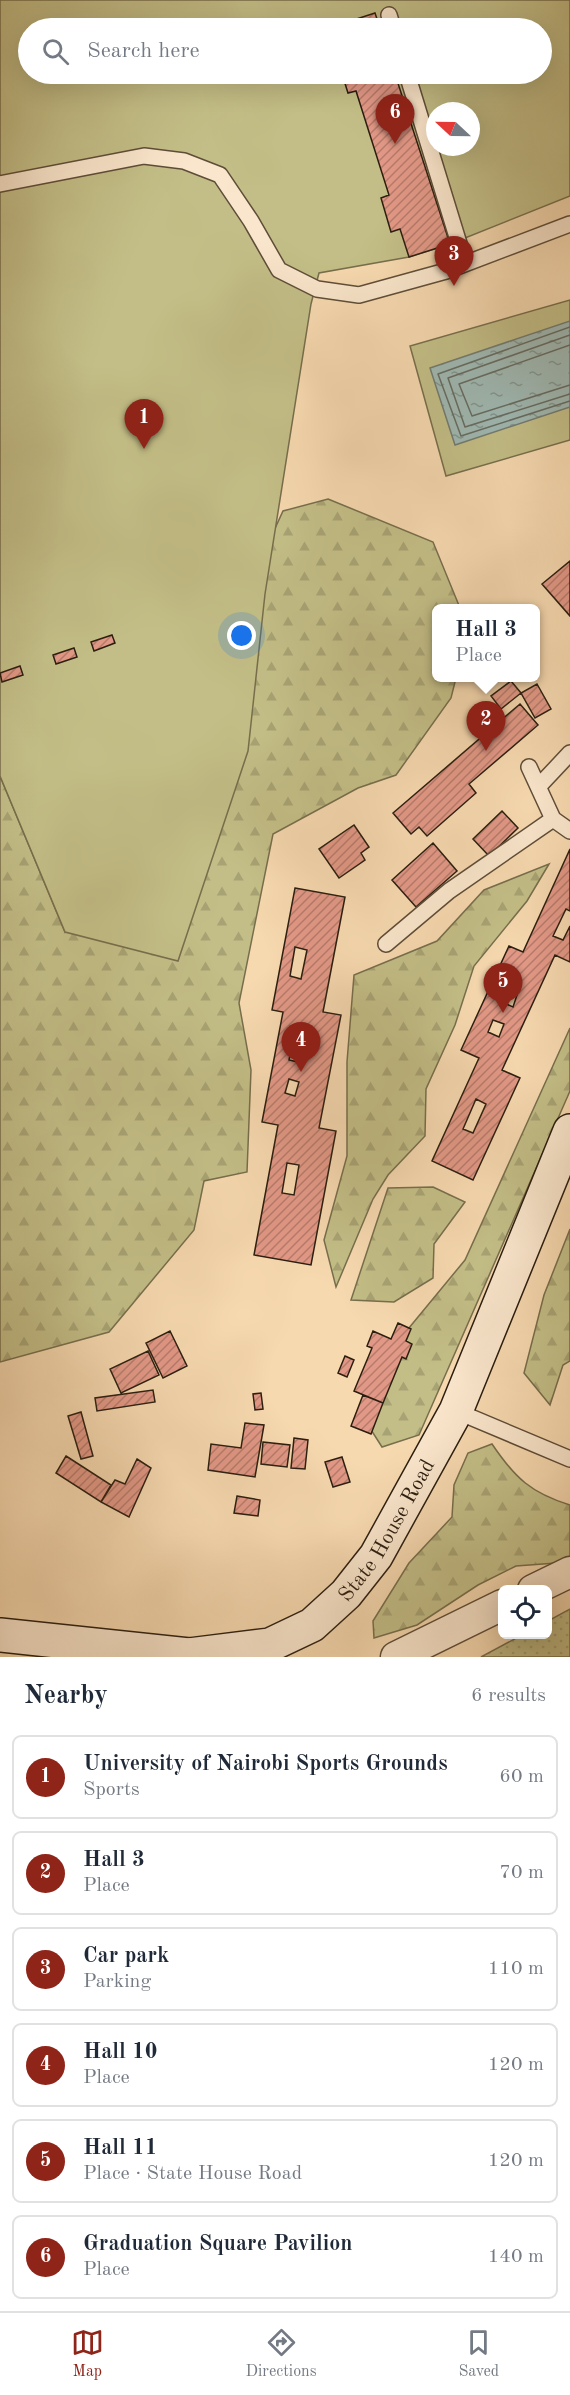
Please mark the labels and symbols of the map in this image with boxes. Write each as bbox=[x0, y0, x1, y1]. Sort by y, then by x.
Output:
pin: 6 bbox=[376, 94, 414, 144]
north arrow bbox=[426, 102, 480, 156]
pin: 3 bbox=[434, 236, 474, 286]
pin: 1 bbox=[124, 400, 164, 449]
your location bbox=[227, 621, 256, 650]
pin: 2 bbox=[466, 702, 506, 751]
pin: 5 bbox=[484, 964, 522, 1013]
pin: 4 bbox=[282, 1022, 320, 1072]
street label: State House Road bbox=[335, 1456, 439, 1606]

